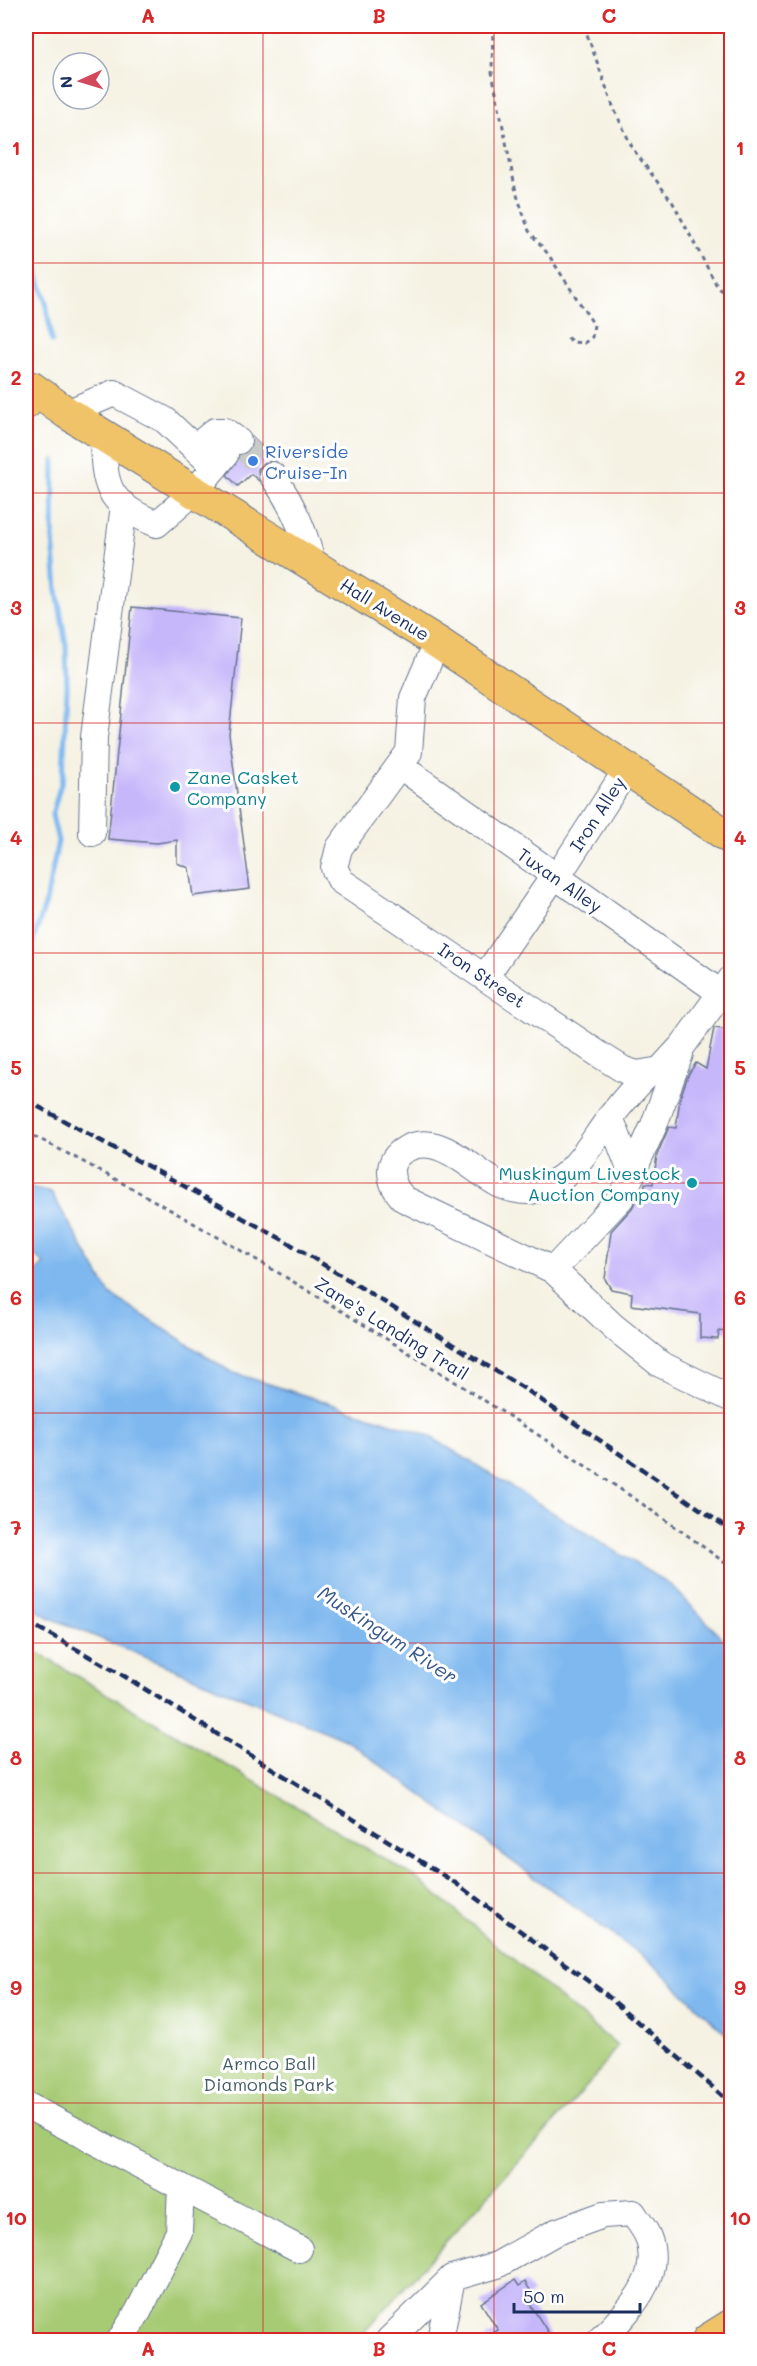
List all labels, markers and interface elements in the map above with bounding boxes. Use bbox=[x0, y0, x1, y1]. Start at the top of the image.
text: A bbox=[141, 2, 155, 28]
text: B bbox=[372, 2, 386, 28]
text: C bbox=[602, 2, 617, 28]
north arrow bbox=[51, 51, 111, 111]
text: N bbox=[55, 75, 76, 89]
text: 1 bbox=[12, 134, 20, 160]
text: 1 bbox=[736, 134, 744, 160]
text: 2 bbox=[10, 364, 22, 390]
text: 2 bbox=[734, 364, 746, 390]
place label: Riverside Cruise-In bbox=[265, 439, 349, 484]
marker: Riverside Cruise-In bbox=[246, 454, 260, 468]
street label: Hall Avenue bbox=[336, 572, 434, 646]
text: 3 bbox=[10, 594, 22, 620]
text: 3 bbox=[734, 594, 746, 620]
place label: Zane Casket Company bbox=[187, 765, 299, 810]
street label: Iron Alley bbox=[564, 772, 630, 856]
marker: Zane Casket Company bbox=[168, 780, 182, 794]
text: 4 bbox=[10, 824, 23, 850]
text: 4 bbox=[734, 824, 747, 850]
street label: Tuxan Alley bbox=[513, 842, 607, 918]
street label: Iron Street bbox=[434, 937, 530, 1013]
text: 5 bbox=[10, 1054, 22, 1080]
text: 5 bbox=[734, 1054, 746, 1080]
place label: Muskingum Livestock Auction Company bbox=[499, 1161, 680, 1206]
marker: Muskingum Livestock Auction Company bbox=[685, 1176, 699, 1190]
street label: Zane's Landing Trail bbox=[311, 1271, 473, 1385]
text: 6 bbox=[10, 1284, 22, 1310]
text: 6 bbox=[734, 1284, 746, 1310]
text: 7 bbox=[10, 1514, 22, 1540]
text: 7 bbox=[734, 1514, 746, 1540]
water label: Muskingum River bbox=[313, 1579, 463, 1689]
text: 8 bbox=[10, 1744, 22, 1770]
text: 8 bbox=[734, 1744, 746, 1770]
text: 9 bbox=[10, 1974, 22, 2000]
text: 9 bbox=[734, 1974, 746, 2000]
park label: Armco Ball Diamonds Park bbox=[204, 2051, 334, 2096]
text: 10 bbox=[5, 2204, 27, 2230]
text: 10 bbox=[729, 2204, 751, 2230]
scale bar bbox=[514, 2276, 640, 2314]
text: 50 m bbox=[523, 2284, 565, 2308]
text: A bbox=[141, 2335, 155, 2361]
text: B bbox=[372, 2335, 386, 2361]
text: C bbox=[602, 2335, 617, 2361]

